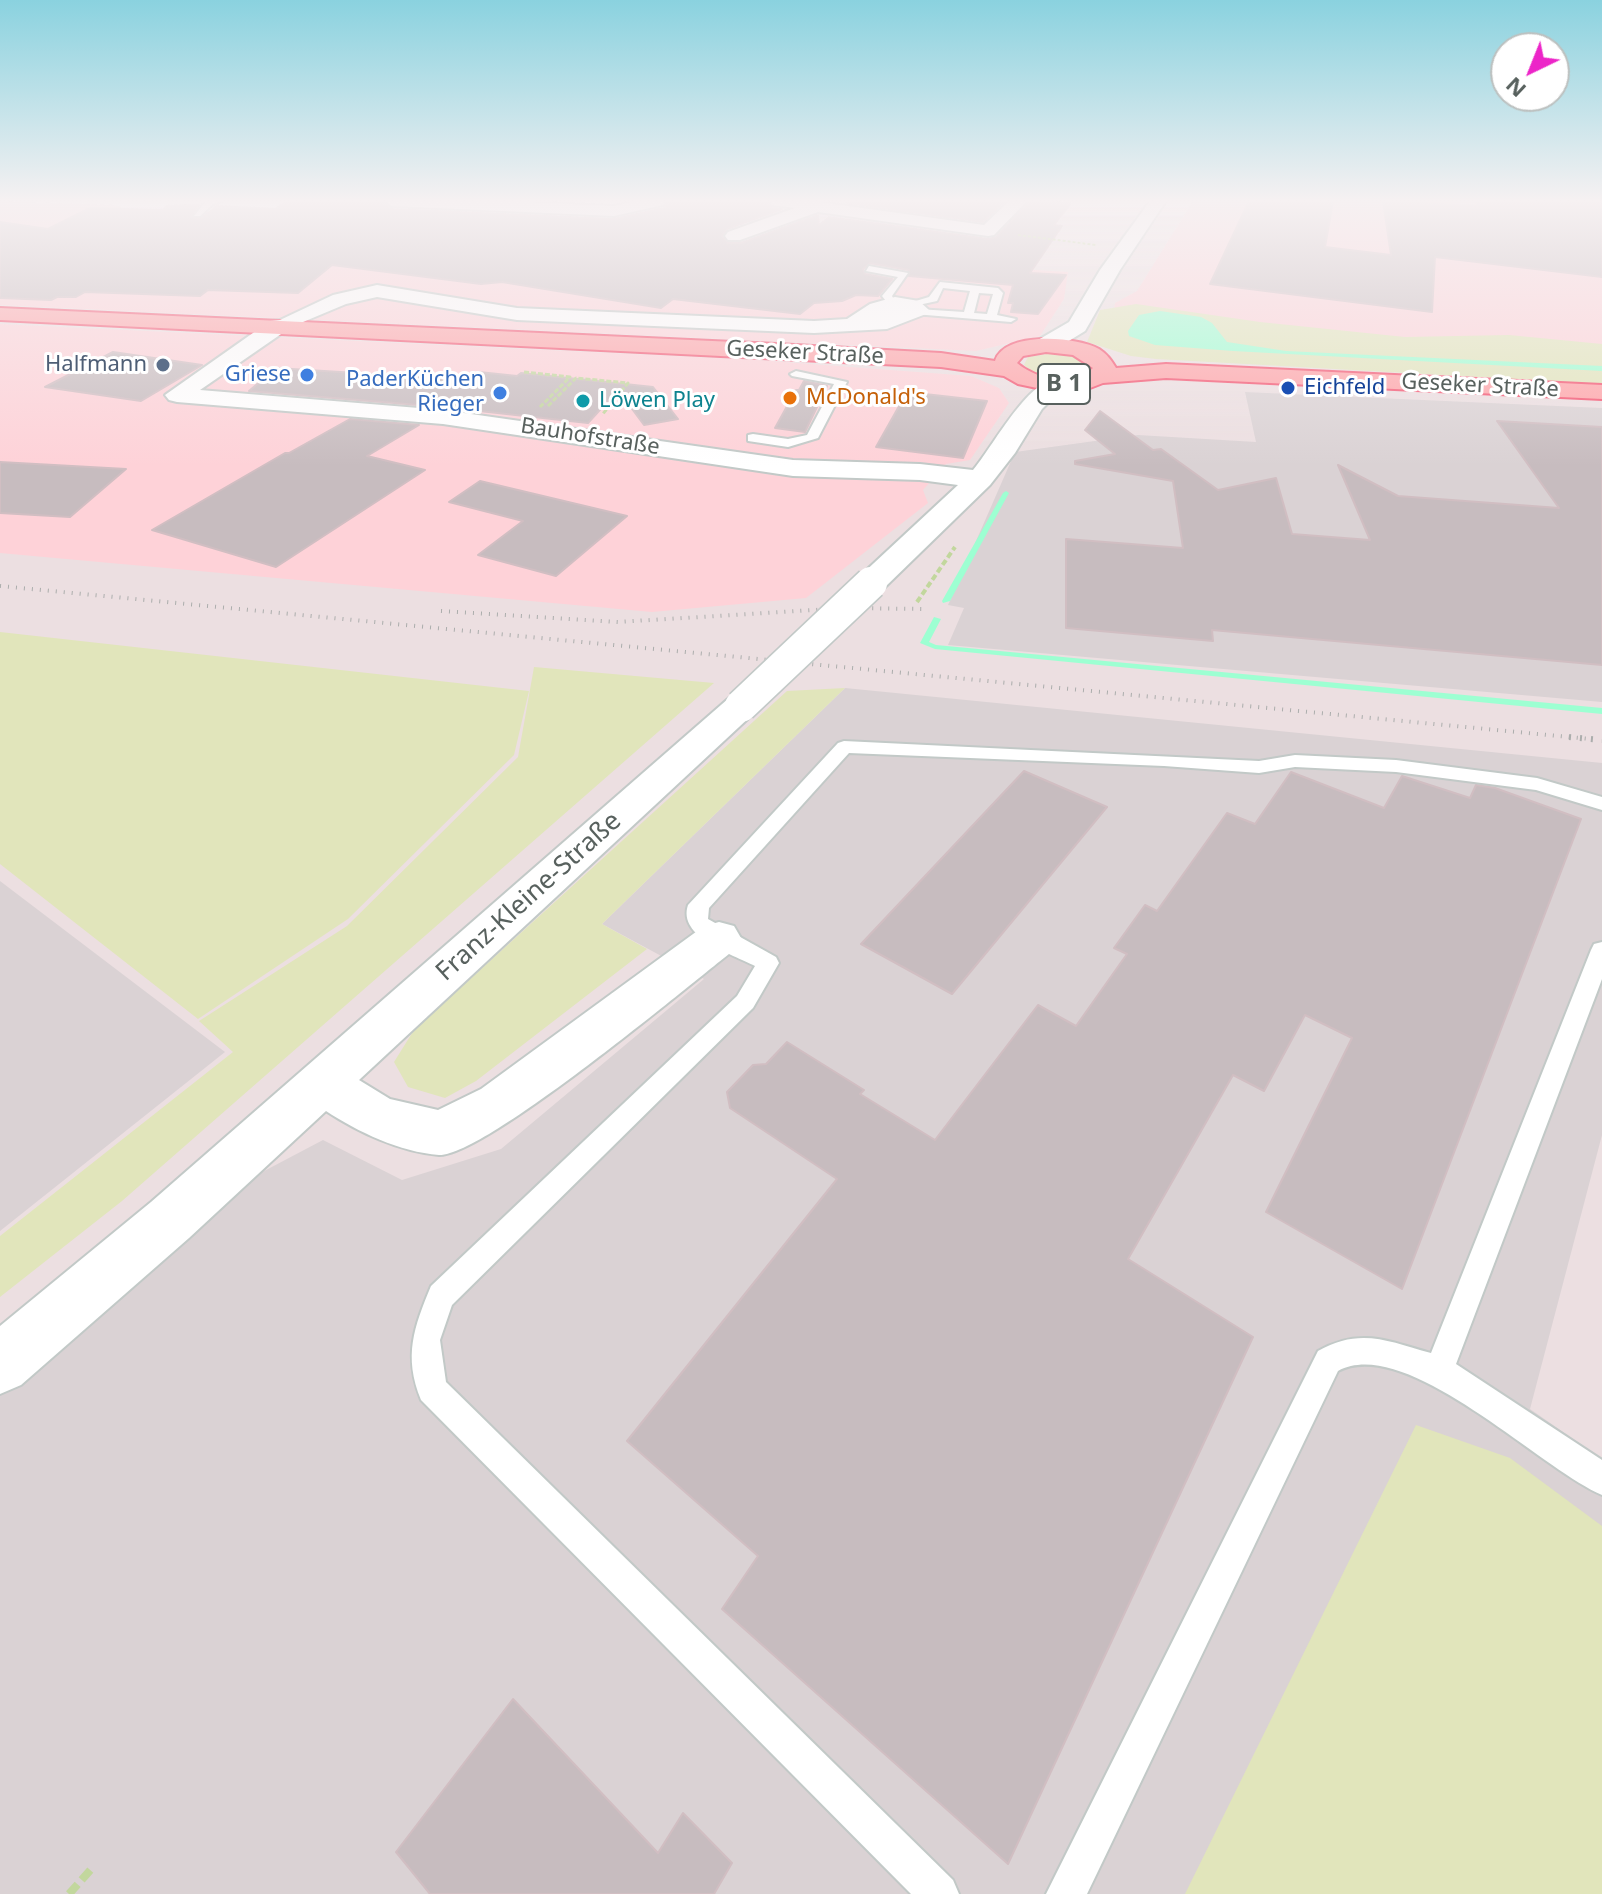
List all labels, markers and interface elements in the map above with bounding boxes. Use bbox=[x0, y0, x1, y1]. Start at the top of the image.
north arrow bbox=[1490, 32, 1570, 112]
text: N bbox=[1498, 71, 1532, 105]
street label: Geseker Straße bbox=[726, 336, 884, 370]
place label: Halfmann bbox=[45, 352, 147, 378]
marker: Halfmann bbox=[154, 356, 172, 374]
place label: Griese bbox=[225, 362, 291, 388]
road number: B 1 bbox=[1038, 364, 1090, 404]
marker: Griese bbox=[298, 366, 316, 384]
place label: PaderKüchen Rieger bbox=[346, 367, 484, 418]
street label: Geseker Straße bbox=[1401, 369, 1559, 403]
place label: Eichfeld bbox=[1304, 375, 1385, 401]
marker: Eichfeld bbox=[1279, 379, 1297, 397]
marker: PaderKüchen Rieger bbox=[491, 384, 509, 402]
place label: McDonald's bbox=[806, 385, 926, 411]
place label: Löwen Play bbox=[599, 388, 715, 414]
marker: McDonald's bbox=[781, 389, 799, 407]
marker: Löwen Play bbox=[574, 392, 592, 410]
street label: Bauhofstraße bbox=[519, 413, 661, 461]
street label: Franz-Kleine-Straße bbox=[430, 806, 628, 988]

